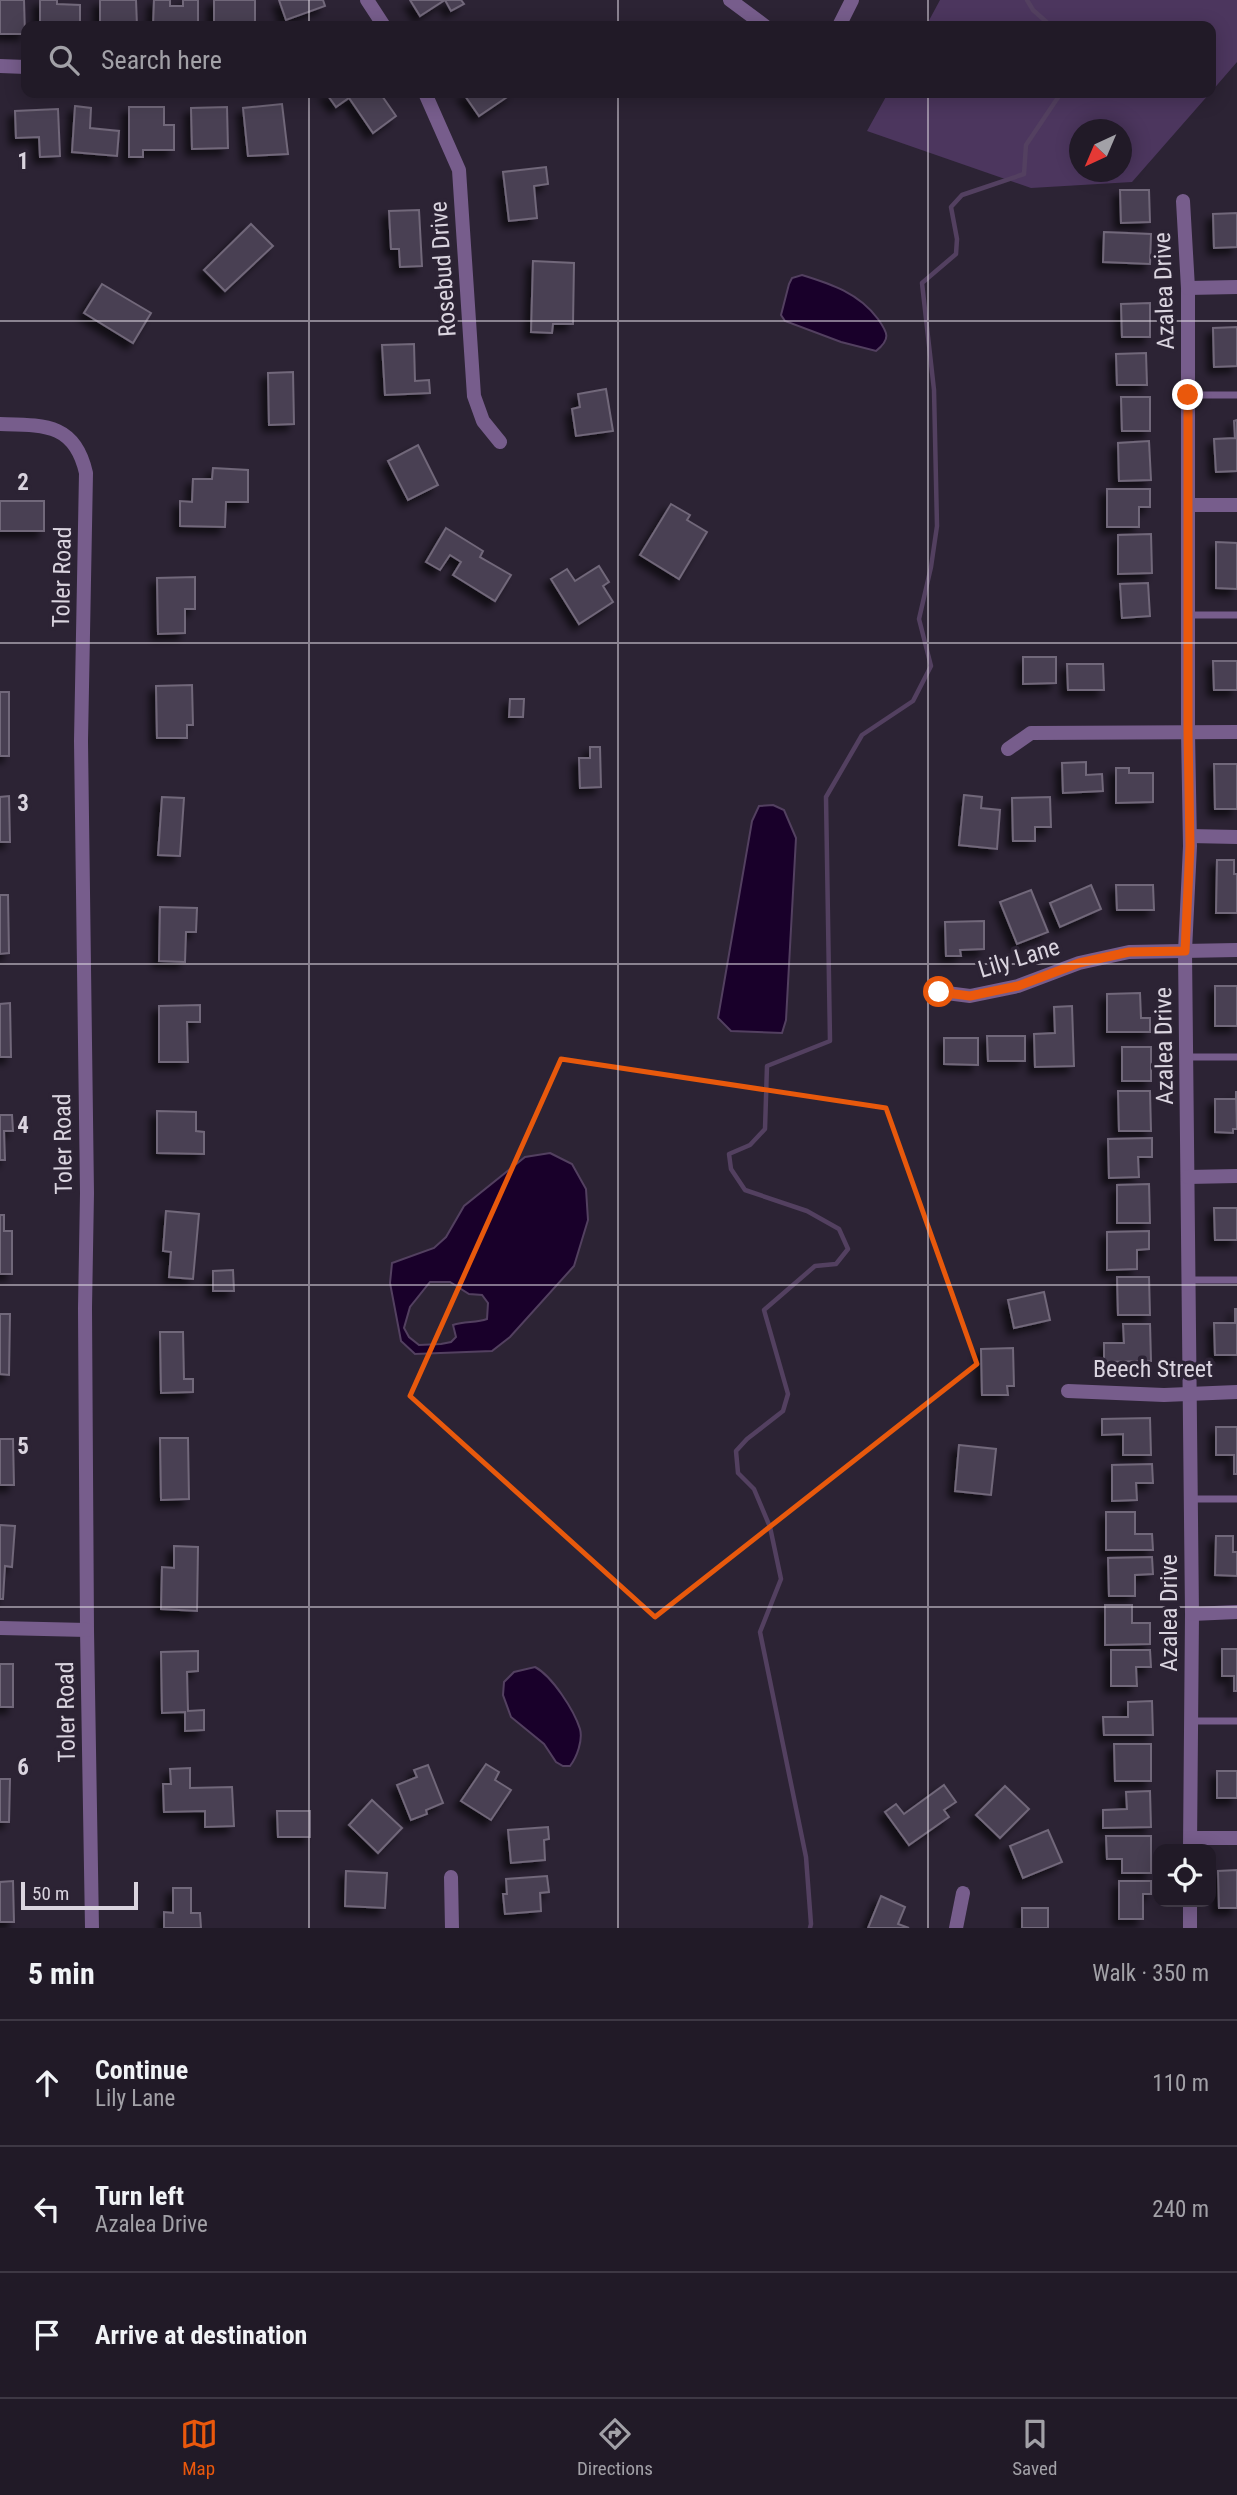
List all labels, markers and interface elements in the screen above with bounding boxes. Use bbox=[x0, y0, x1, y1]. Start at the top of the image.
search box bbox=[21, 21, 1216, 98]
icon: search bbox=[45, 41, 83, 79]
text: Search here bbox=[101, 45, 222, 75]
north arrow bbox=[1069, 119, 1132, 182]
text: 1 bbox=[17, 148, 29, 175]
street label: Rosebud Drive bbox=[424, 200, 462, 338]
street label: Azalea Drive bbox=[1148, 232, 1180, 350]
route end bbox=[1172, 379, 1203, 410]
text: 2 bbox=[17, 469, 29, 496]
street label: Toler Road bbox=[47, 526, 77, 628]
text: 3 bbox=[17, 790, 29, 817]
street label: Lily Lane bbox=[975, 932, 1063, 984]
route start bbox=[923, 976, 954, 1007]
street label: Azalea Drive bbox=[1149, 987, 1179, 1105]
street label: Toler Road bbox=[48, 1093, 78, 1195]
text: 4 bbox=[17, 1112, 29, 1139]
street label: Beech Street bbox=[1093, 1355, 1213, 1383]
text: 5 bbox=[17, 1433, 29, 1460]
street label: Azalea Drive bbox=[1155, 1554, 1183, 1672]
street label: Toler Road bbox=[51, 1661, 81, 1763]
text: 6 bbox=[17, 1754, 29, 1781]
map controls bbox=[1153, 1844, 1216, 1907]
button: locate bbox=[1153, 1844, 1216, 1907]
scale bar bbox=[21, 1879, 138, 1911]
text: 50 m bbox=[32, 1882, 69, 1905]
text: 5 min bbox=[28, 1956, 95, 1991]
text: Walk · 350 m bbox=[1092, 1960, 1209, 1987]
text: Continue bbox=[95, 2055, 188, 2085]
icon: ahead bbox=[28, 2064, 66, 2102]
text: 110 m bbox=[1152, 2070, 1209, 2097]
text: Lily Lane bbox=[95, 2085, 175, 2112]
text: Turn left bbox=[95, 2181, 184, 2211]
icon: left bbox=[28, 2190, 66, 2228]
text: 240 m bbox=[1152, 2196, 1209, 2223]
text: Azalea Drive bbox=[95, 2211, 208, 2238]
icon: arrive bbox=[28, 2316, 66, 2354]
text: Arrive at destination bbox=[95, 2320, 307, 2350]
tab: Map bbox=[180, 2415, 218, 2480]
tab: Directions bbox=[577, 2415, 653, 2480]
tab: Saved bbox=[1012, 2415, 1057, 2480]

